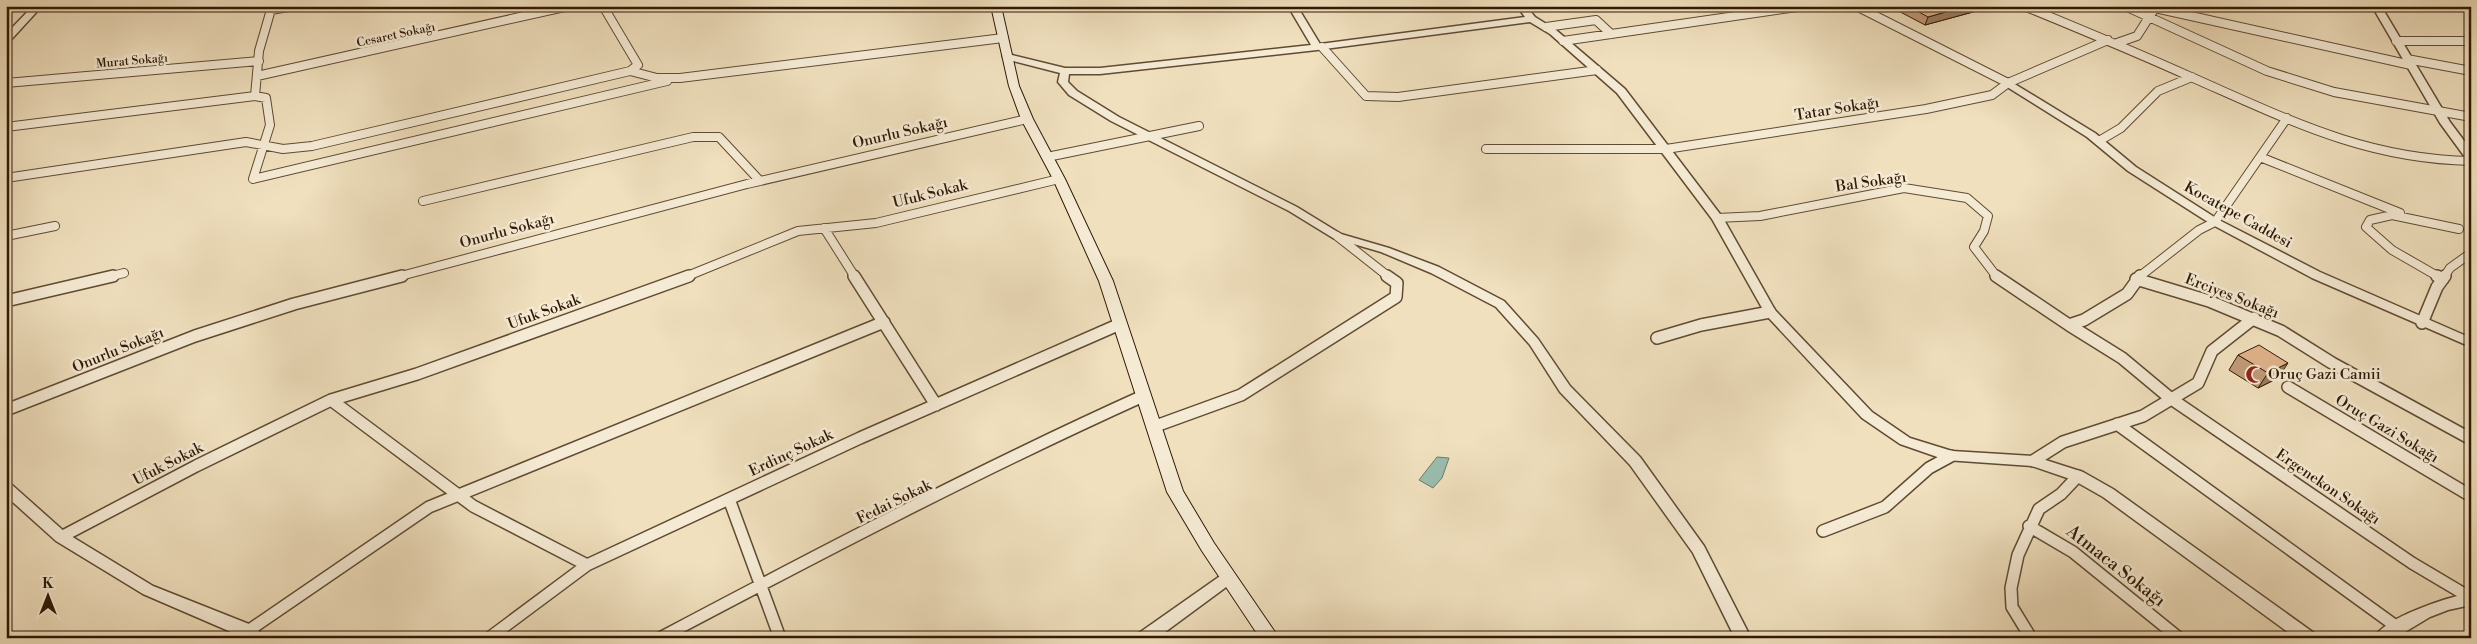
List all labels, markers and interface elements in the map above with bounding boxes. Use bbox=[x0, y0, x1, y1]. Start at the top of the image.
street label: Cesaret Sokağı bbox=[355, 19, 437, 51]
street label: Murat Sokağı bbox=[96, 50, 169, 72]
street label: Tatar Sokağı bbox=[1793, 93, 1881, 125]
street label: Onurlu Sokağı bbox=[851, 113, 950, 153]
street label: Bal Sokağı bbox=[1833, 168, 1908, 197]
street label: Ufuk Sokak bbox=[891, 175, 971, 212]
street label: Kocatepe Caddesi bbox=[2181, 177, 2295, 253]
street label: Onurlu Sokağı bbox=[458, 209, 556, 253]
street label: Erciyes Sokağı bbox=[2182, 269, 2282, 323]
street label: Ufuk Sokak bbox=[505, 290, 584, 334]
street label: Onurlu Sokağı bbox=[69, 323, 167, 377]
mosque icon: Oruç Gazi Camii bbox=[2244, 364, 2264, 384]
place label: Oruç Gazi Camii bbox=[2268, 365, 2381, 384]
street label: Oruç Gazi Sokağı bbox=[2332, 391, 2442, 467]
street label: Erdinç Sokak bbox=[746, 425, 837, 481]
street label: Ufuk Sokak bbox=[130, 438, 207, 490]
street label: Ergenekon Sokağı bbox=[2272, 445, 2384, 529]
street label: Fedai Sokak bbox=[853, 475, 936, 528]
street label: Atmaca Sokağı bbox=[2061, 519, 2171, 612]
north arrow bbox=[22, 572, 72, 622]
text: K bbox=[42, 575, 54, 593]

